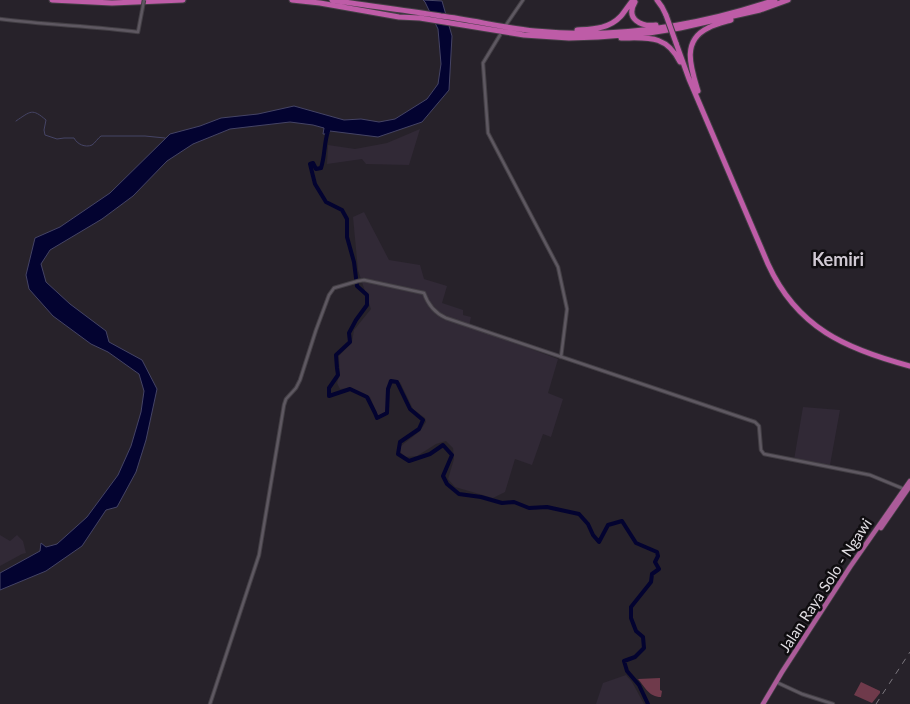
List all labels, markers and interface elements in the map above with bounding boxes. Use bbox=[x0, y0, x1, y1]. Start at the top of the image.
district label: Kemiri bbox=[812, 248, 864, 270]
street label: Jalan Raya Solo - Ngawi bbox=[775, 515, 875, 655]

